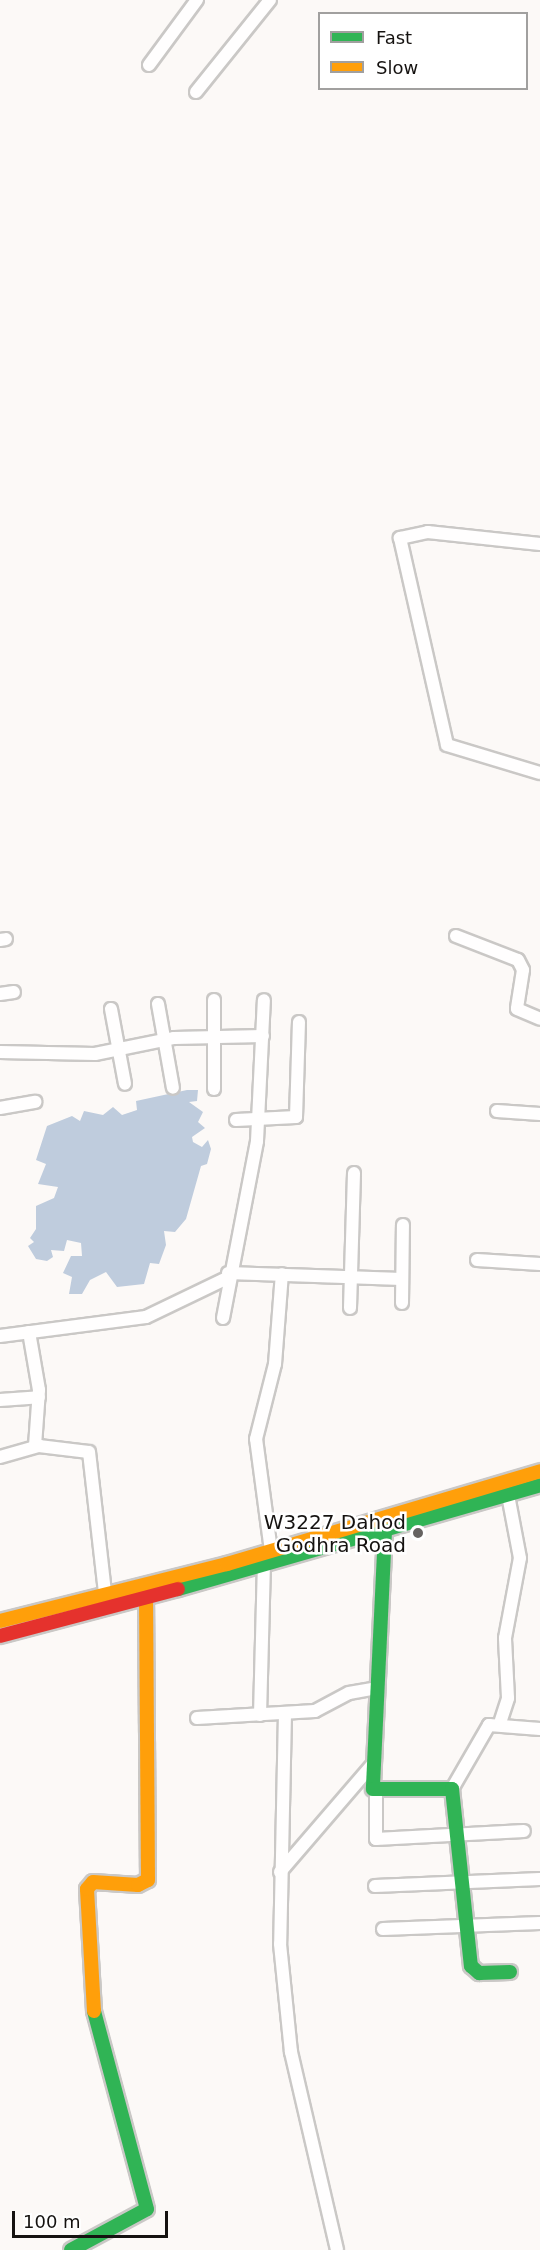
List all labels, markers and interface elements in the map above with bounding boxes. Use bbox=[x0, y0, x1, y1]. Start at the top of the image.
legend bbox=[318, 12, 528, 90]
text: Fast bbox=[376, 27, 412, 48]
text: Slow bbox=[376, 57, 418, 78]
place label: W3227 Dahod Godhra Road bbox=[264, 1510, 406, 1557]
marker: W3227 Dahod Godhra Road bbox=[411, 1526, 425, 1540]
scale bar bbox=[15, 2199, 171, 2237]
text: 100 m bbox=[23, 2211, 81, 2232]

